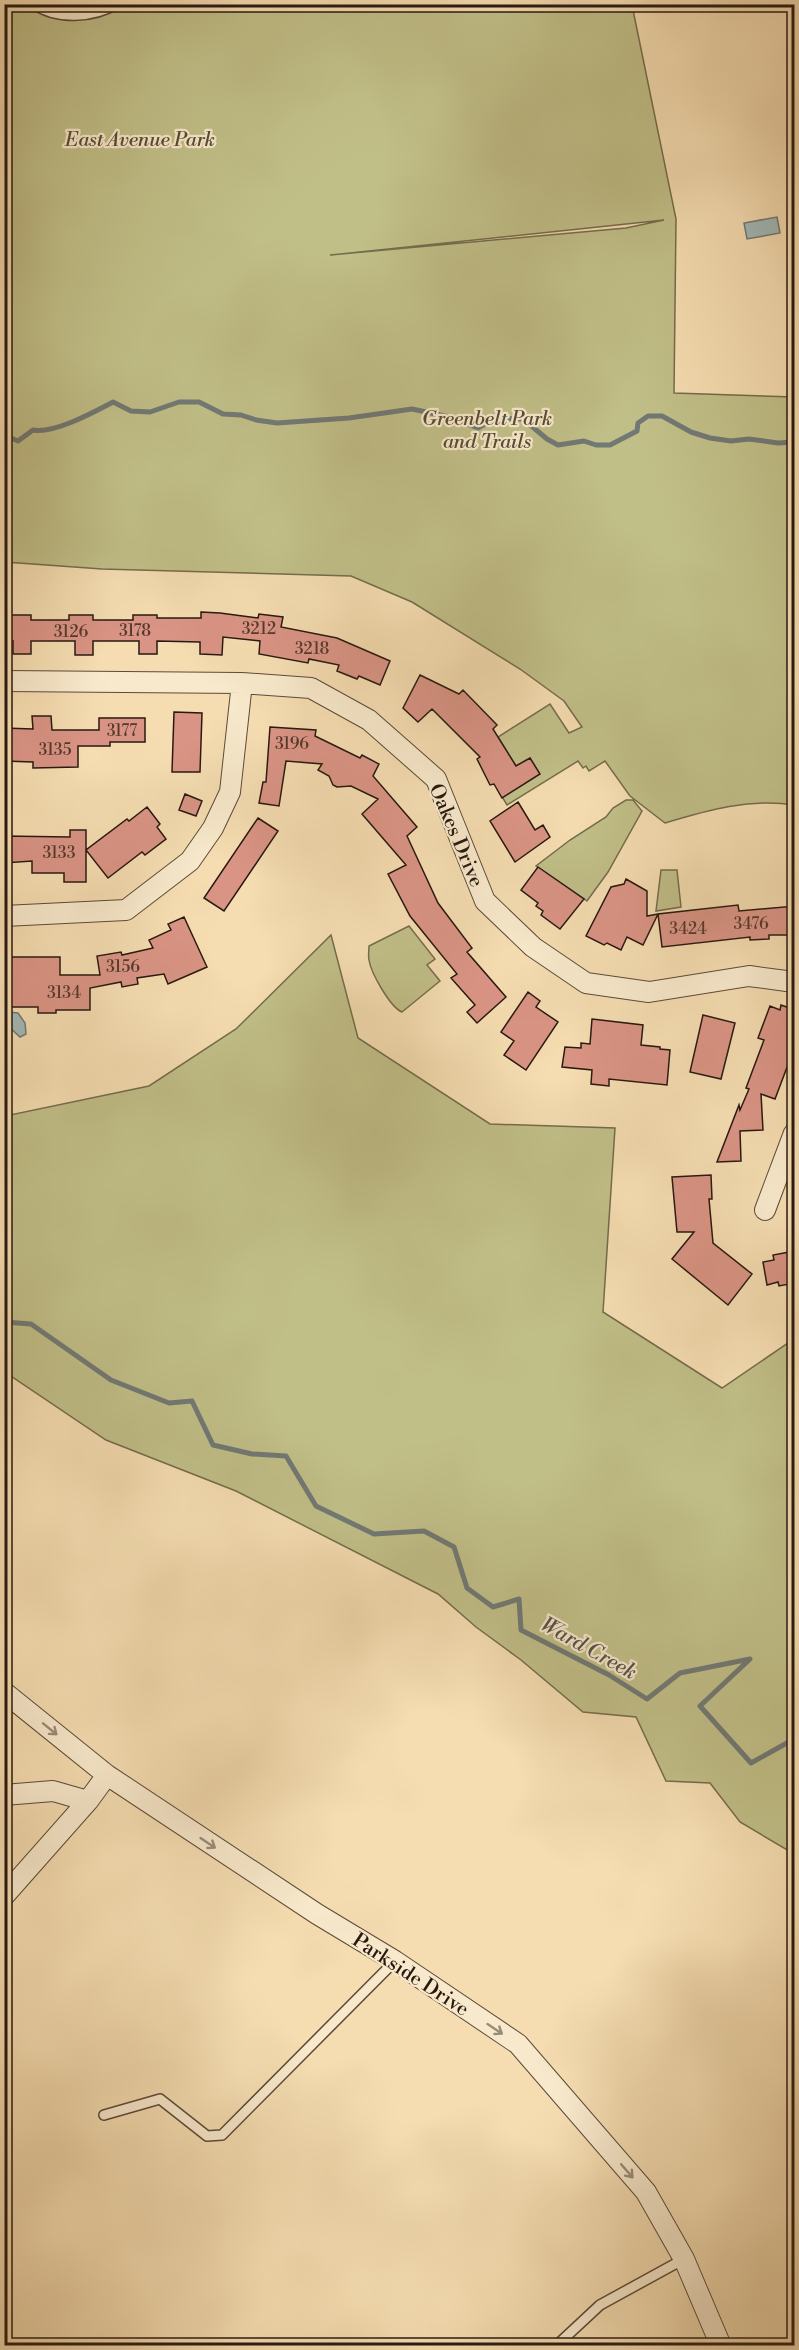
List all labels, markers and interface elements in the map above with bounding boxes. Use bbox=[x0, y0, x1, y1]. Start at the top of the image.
park label: East Avenue Park bbox=[64, 128, 215, 153]
park label: Greenbelt Park and Trails bbox=[422, 407, 552, 455]
house number: 3212 bbox=[242, 619, 276, 639]
house number: 3178 bbox=[119, 621, 151, 641]
house number: 3126 bbox=[54, 622, 89, 642]
house number: 3218 bbox=[295, 639, 329, 659]
house number: 3177 bbox=[107, 721, 137, 741]
house number: 3196 bbox=[275, 734, 309, 754]
house number: 3135 bbox=[39, 740, 72, 760]
street label: Oakes Drive bbox=[423, 780, 489, 891]
house number: 3133 bbox=[42, 843, 76, 863]
house number: 3476 bbox=[733, 914, 769, 934]
house number: 3424 bbox=[669, 919, 707, 939]
house number: 3156 bbox=[106, 957, 140, 977]
house number: 3134 bbox=[47, 983, 81, 1003]
water label: Ward Creek bbox=[536, 1612, 641, 1686]
one-way arrow bbox=[42, 1722, 58, 1735]
one-way arrow bbox=[199, 1837, 216, 1849]
street label: Parkside Drive bbox=[347, 1928, 473, 2022]
one-way arrow bbox=[486, 2023, 503, 2035]
one-way arrow bbox=[621, 2163, 634, 2179]

